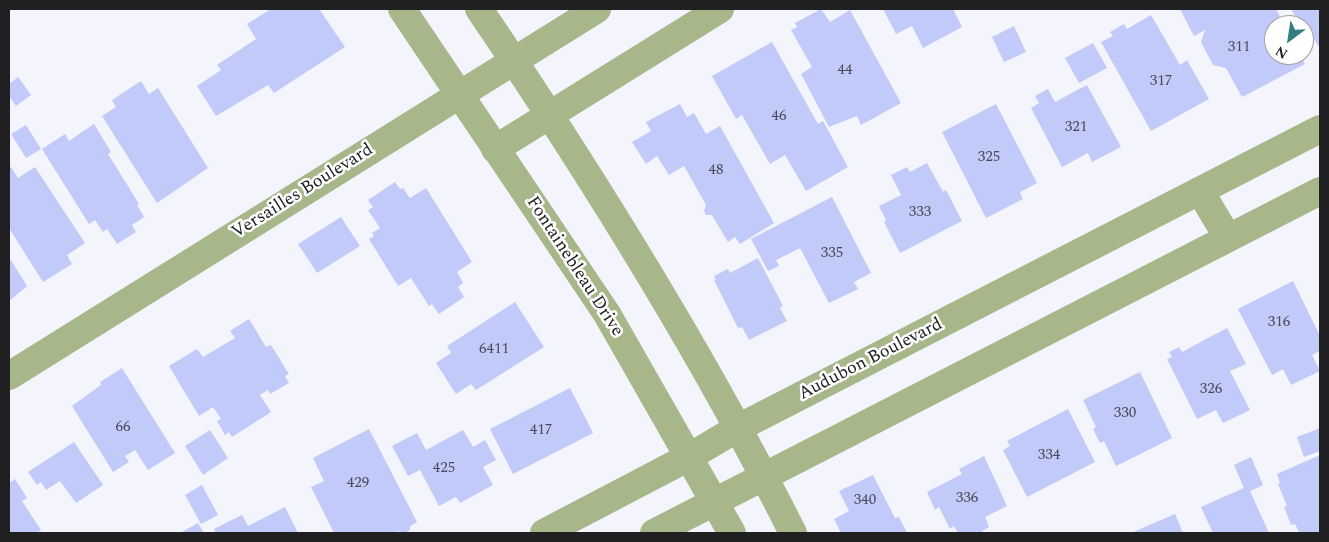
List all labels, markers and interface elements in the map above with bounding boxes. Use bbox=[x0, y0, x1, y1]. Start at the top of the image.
north arrow bbox=[1264, 15, 1314, 65]
house number: 311 bbox=[1228, 39, 1250, 57]
text: N bbox=[1271, 40, 1292, 64]
house number: 44 bbox=[838, 62, 852, 80]
house number: 317 bbox=[1150, 73, 1172, 91]
house number: 46 bbox=[772, 108, 786, 126]
house number: 321 bbox=[1065, 119, 1087, 137]
street label: Versailles Boulevard bbox=[228, 140, 378, 244]
house number: 325 bbox=[978, 149, 1000, 167]
house number: 48 bbox=[709, 162, 723, 180]
street label: Fontainebleau Drive bbox=[521, 193, 627, 341]
house number: 333 bbox=[909, 204, 931, 222]
house number: 335 bbox=[821, 245, 843, 263]
street label: Audubon Boulevard bbox=[795, 314, 947, 406]
house number: 316 bbox=[1268, 314, 1290, 332]
house number: 6411 bbox=[479, 341, 509, 359]
house number: 326 bbox=[1200, 381, 1222, 399]
house number: 330 bbox=[1114, 405, 1136, 423]
house number: 66 bbox=[116, 419, 130, 437]
house number: 417 bbox=[530, 422, 552, 440]
house number: 334 bbox=[1038, 447, 1060, 465]
house number: 425 bbox=[433, 460, 455, 478]
house number: 429 bbox=[347, 475, 369, 493]
house number: 336 bbox=[956, 490, 978, 508]
house number: 340 bbox=[854, 492, 876, 510]

